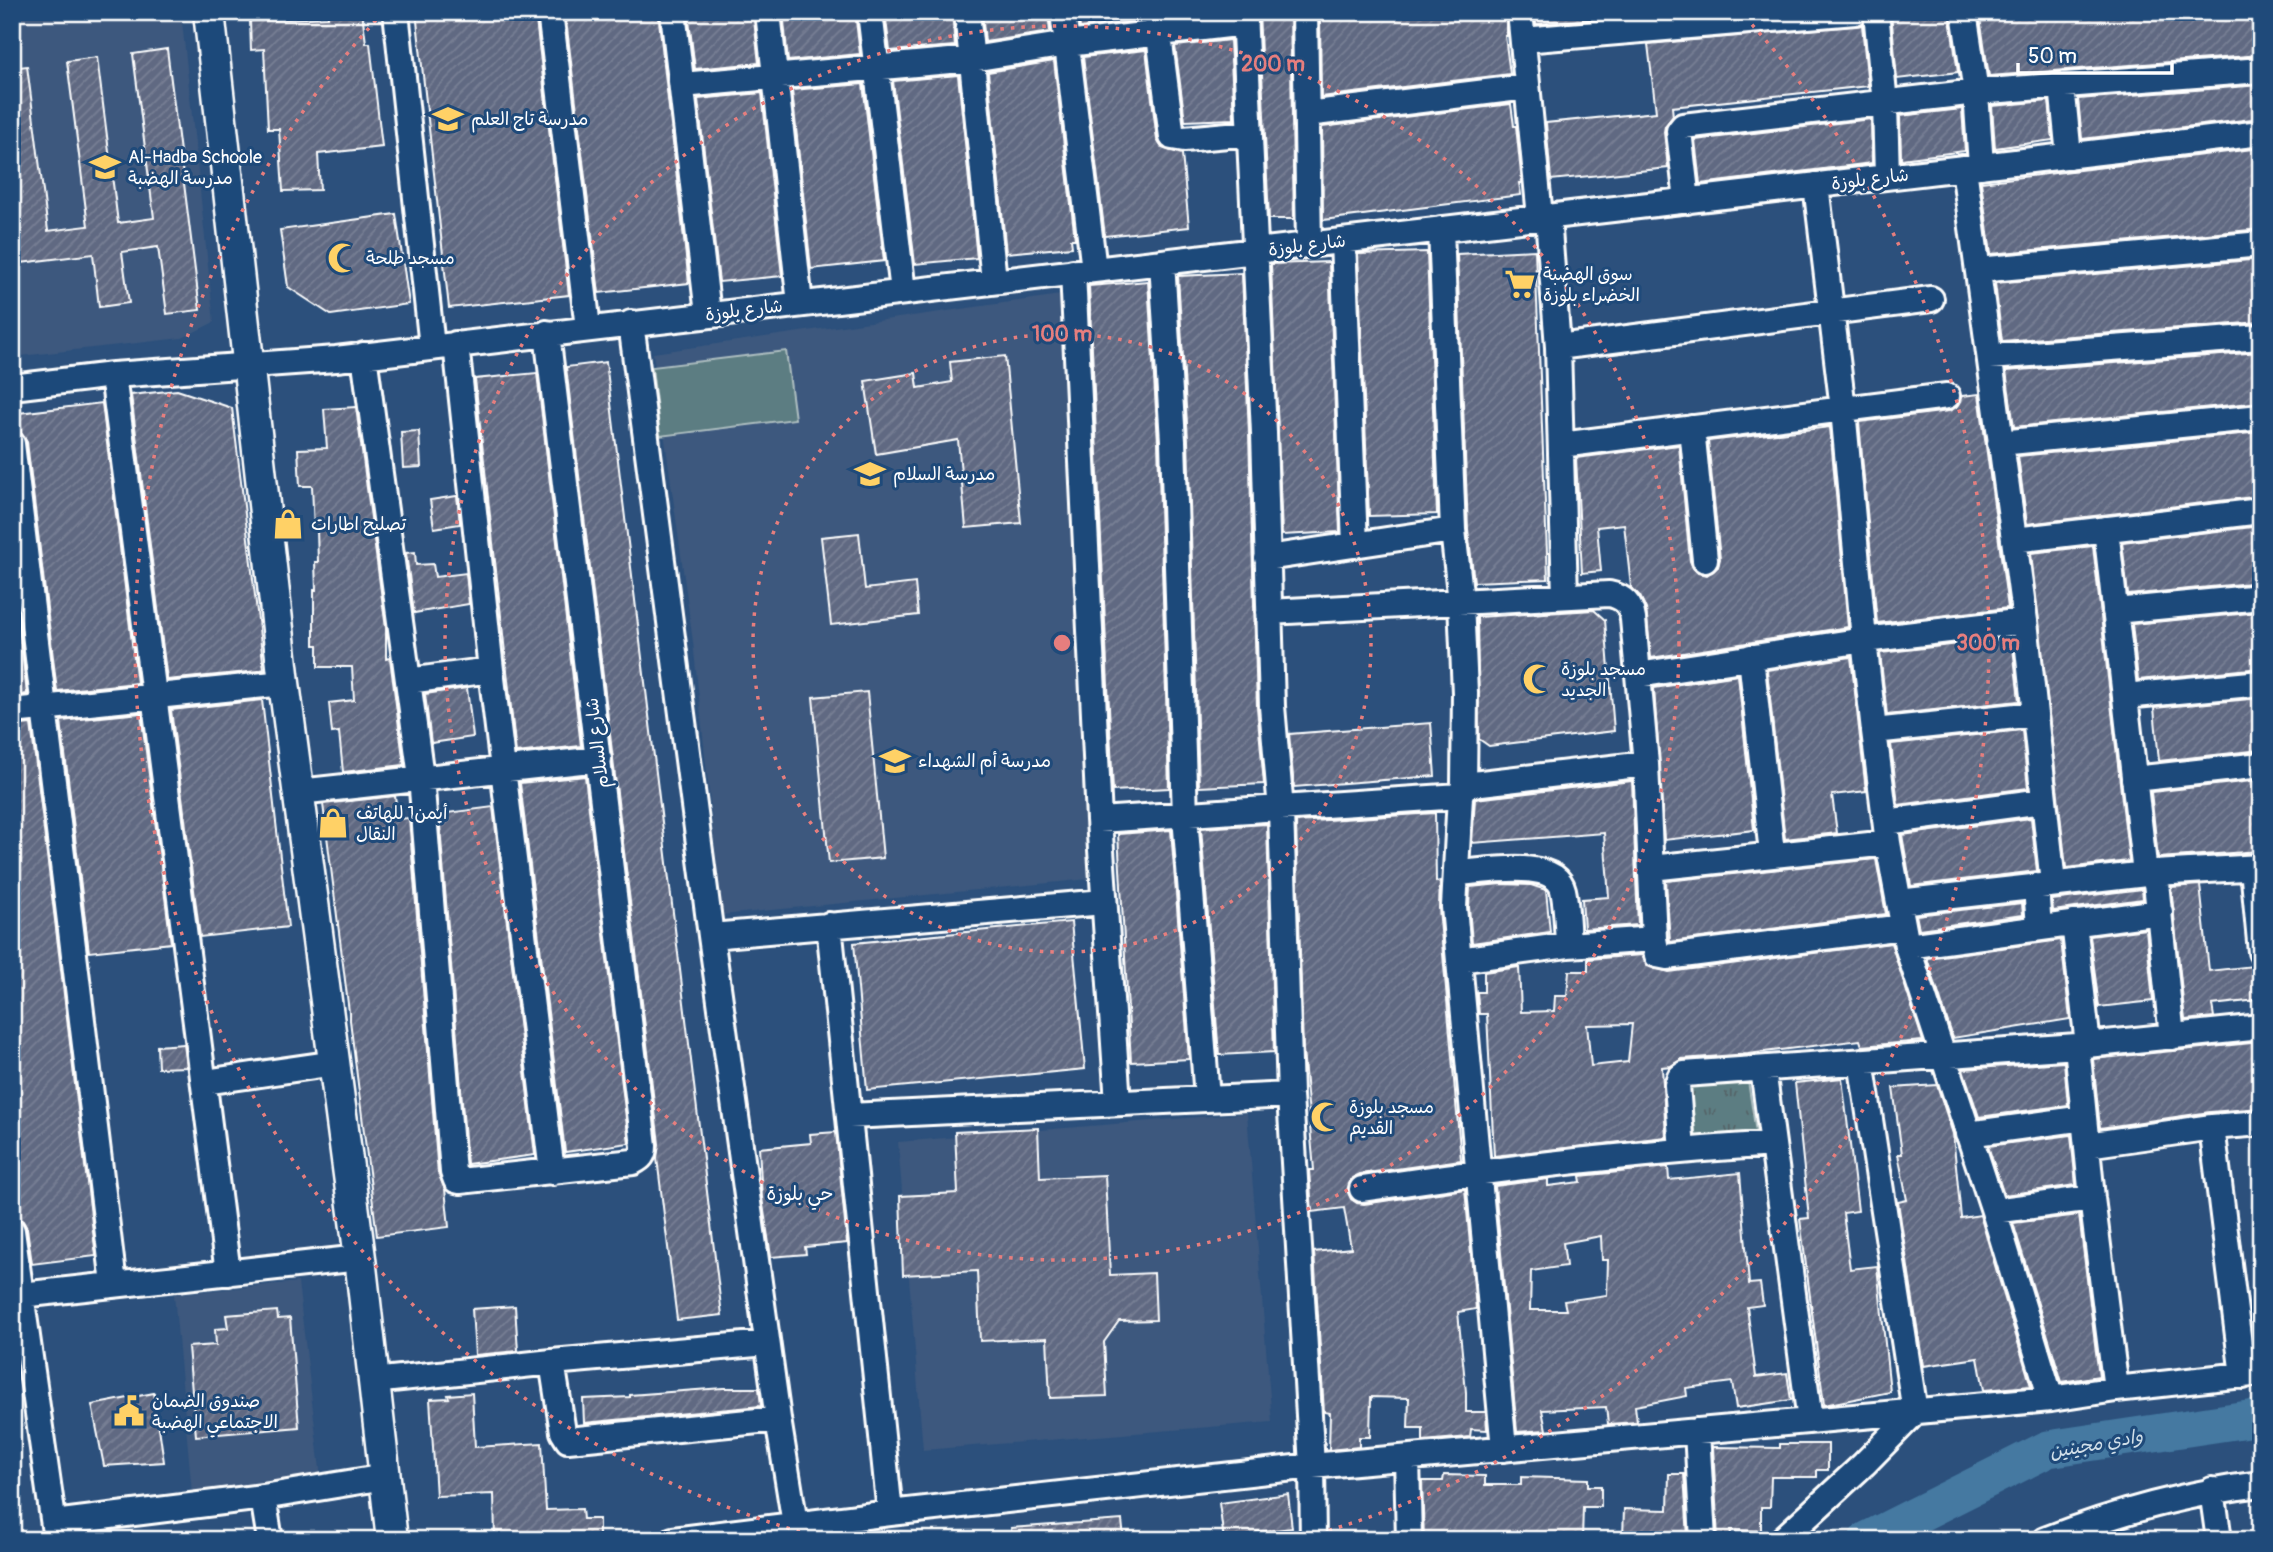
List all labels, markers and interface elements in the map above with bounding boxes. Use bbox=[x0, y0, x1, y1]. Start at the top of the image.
scale bar bbox=[2018, 32, 2172, 76]
text: 50 m bbox=[2028, 43, 2077, 70]
text: 200 m bbox=[1241, 51, 1305, 78]
school or university icon: مدرسة تاج العلم bbox=[431, 102, 465, 136]
place label: مدرسة تاج العلم bbox=[471, 108, 588, 133]
place label: Al-Hadba Schoole مدرسة الهضبة bbox=[128, 146, 262, 190]
school or university icon: Al-Hadba Schoole مدرسة الهضبة bbox=[88, 150, 122, 184]
street label: شارع بلوزة bbox=[1830, 163, 1910, 196]
street label: شارع بلوزة bbox=[1267, 229, 1347, 262]
mosque icon: مسجد طلحة bbox=[326, 241, 360, 275]
place label: مسجد طلحة bbox=[366, 247, 455, 270]
place label: سوق الهضبة الخضراء بلوزة bbox=[1543, 263, 1640, 307]
supermarket icon: سوق الهضبة الخضراء بلوزة bbox=[1503, 267, 1537, 301]
street label: شارع بلوزة bbox=[704, 294, 784, 327]
text: 100 m bbox=[1032, 321, 1092, 348]
school or university icon: مدرسة السلام bbox=[853, 457, 887, 491]
place label: مدرسة السلام bbox=[893, 463, 995, 488]
shop icon: تصليح اطارات bbox=[271, 507, 305, 541]
place label: تصليح اطارات bbox=[311, 513, 407, 536]
text: 300 m bbox=[1956, 630, 2020, 657]
centre of rings bbox=[1050, 631, 1074, 655]
place label: مسجد بلوزة الجديد bbox=[1561, 658, 1646, 702]
mosque icon: مسجد بلوزة الجديد bbox=[1521, 662, 1555, 696]
street label: شارع السلام bbox=[581, 696, 616, 790]
school or university icon: مدرسة أم الشهداء bbox=[878, 744, 912, 778]
place label: مدرسة أم الشهداء bbox=[918, 750, 1051, 775]
place label: أيمن1 للهاتف النقال bbox=[356, 802, 448, 846]
shop icon: أيمن1 للهاتف النقال bbox=[316, 806, 350, 840]
place label: مسجد بلوزة القديم bbox=[1349, 1096, 1434, 1142]
mosque icon: مسجد بلوزة القديم bbox=[1309, 1100, 1343, 1134]
district label: حي بلوزة bbox=[766, 1182, 834, 1210]
place label: صندوق الضمان الاجتماعي الهضبة bbox=[152, 1390, 278, 1438]
public building icon: صندوق الضمان الاجتماعي الهضبة bbox=[112, 1394, 146, 1428]
water label: وادي مجينين bbox=[2048, 1424, 2145, 1465]

